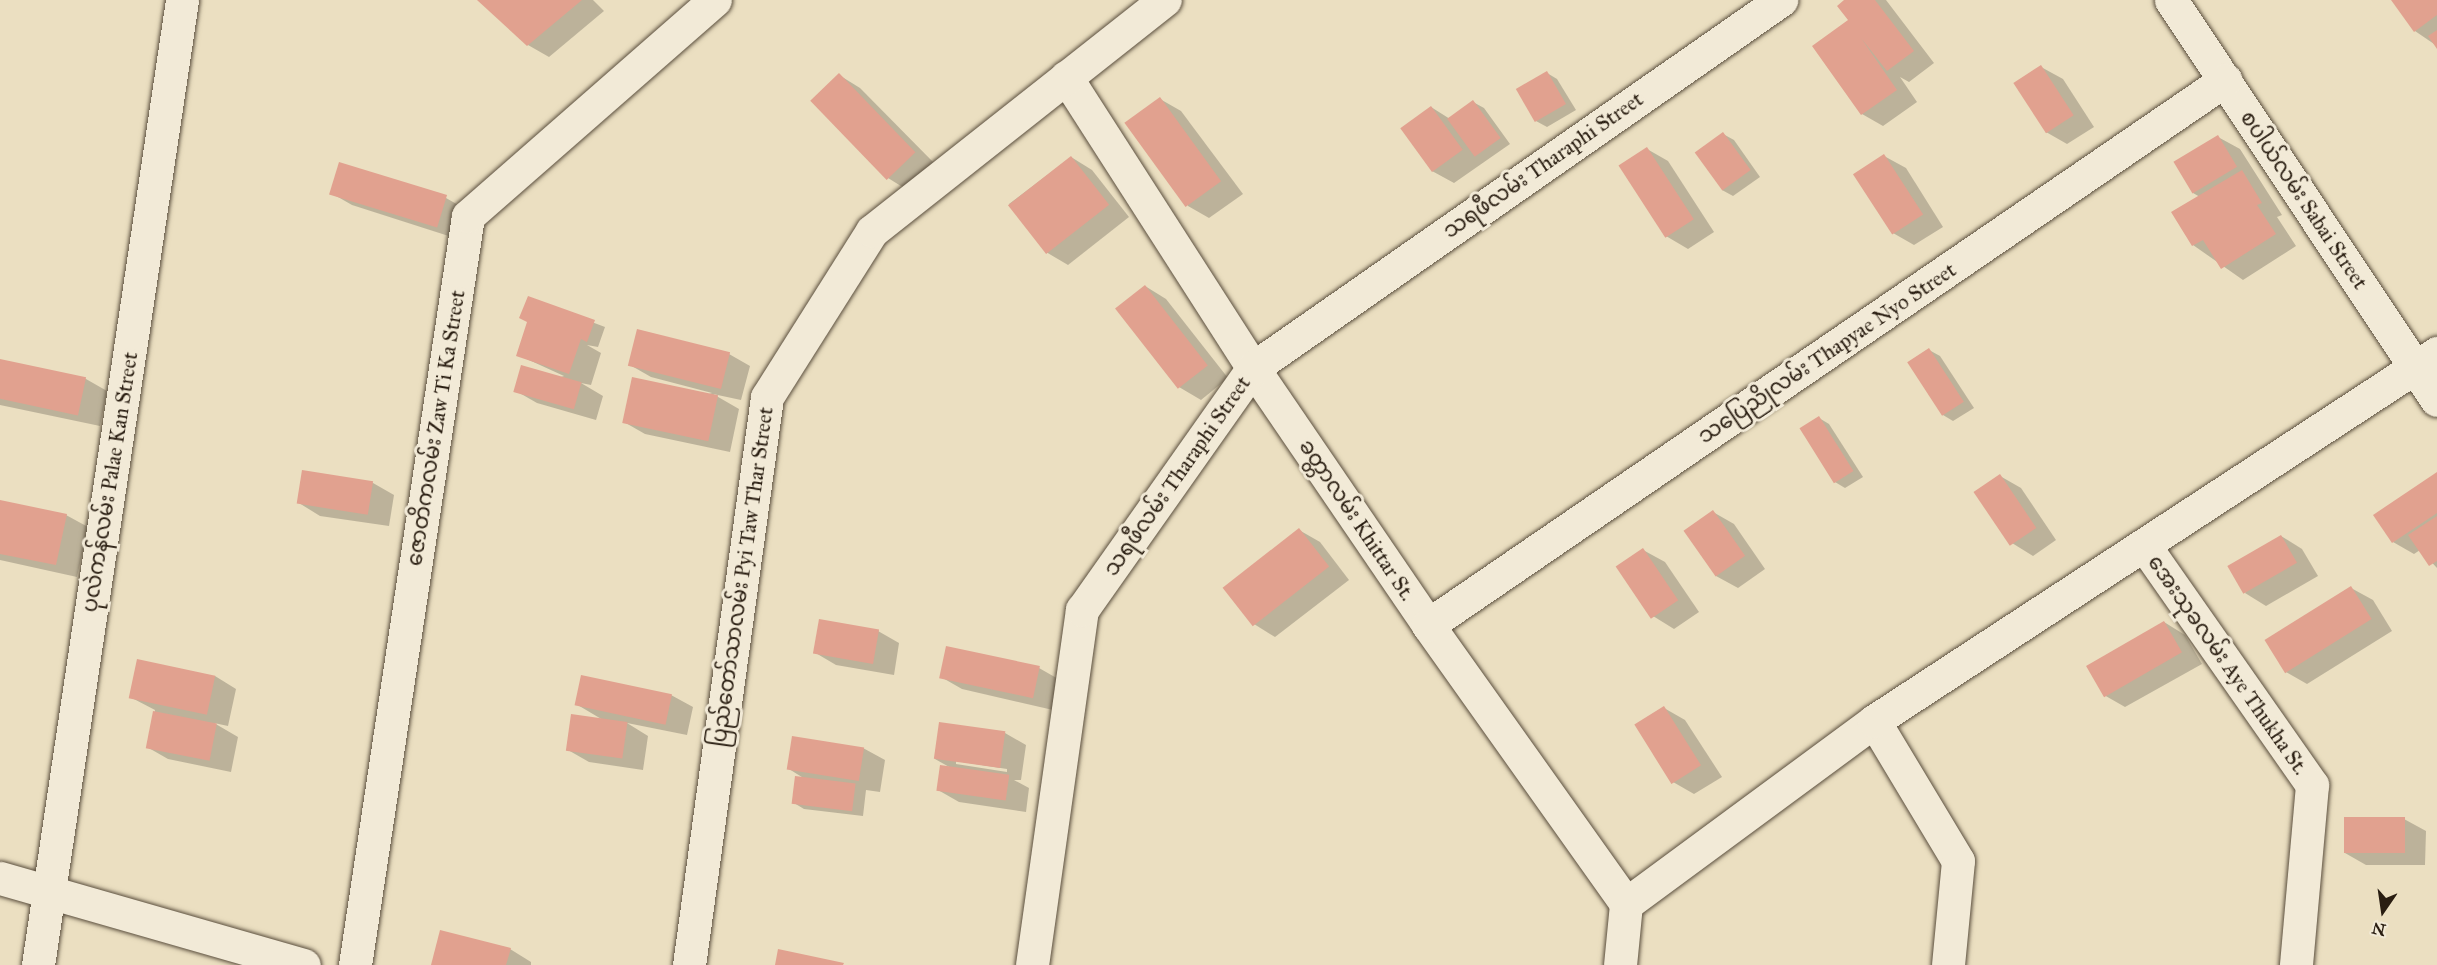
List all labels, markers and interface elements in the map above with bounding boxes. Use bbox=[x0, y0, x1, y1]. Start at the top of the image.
street label: သရဖီလမ်း Tharaphi Street bbox=[1438, 86, 1648, 244]
street label: စပါယ်လမ်း Sabai Street bbox=[2235, 106, 2373, 294]
street label: သပြေညိုလမ်း Thapyae Nyo Street bbox=[1693, 257, 1961, 449]
street label: ဇောတိကလမ်း Zaw Ti Ka Street bbox=[402, 288, 470, 568]
street label: ပုလဲကန်လမ်း Palae Kan Street bbox=[77, 350, 143, 614]
street label: သရဖီလမ်း Tharaphi Street bbox=[1098, 371, 1256, 581]
street label: ပြည်တော်သာလမ်း Pyi Taw Thar Street bbox=[706, 405, 778, 749]
street label: ခတ္တာလမ်း Khittar St. bbox=[1294, 435, 1420, 605]
street label: အေးသုခလမ်း Aye Thukha St. bbox=[2142, 550, 2314, 780]
north arrow bbox=[2353, 881, 2413, 941]
text: N bbox=[2370, 918, 2388, 940]

